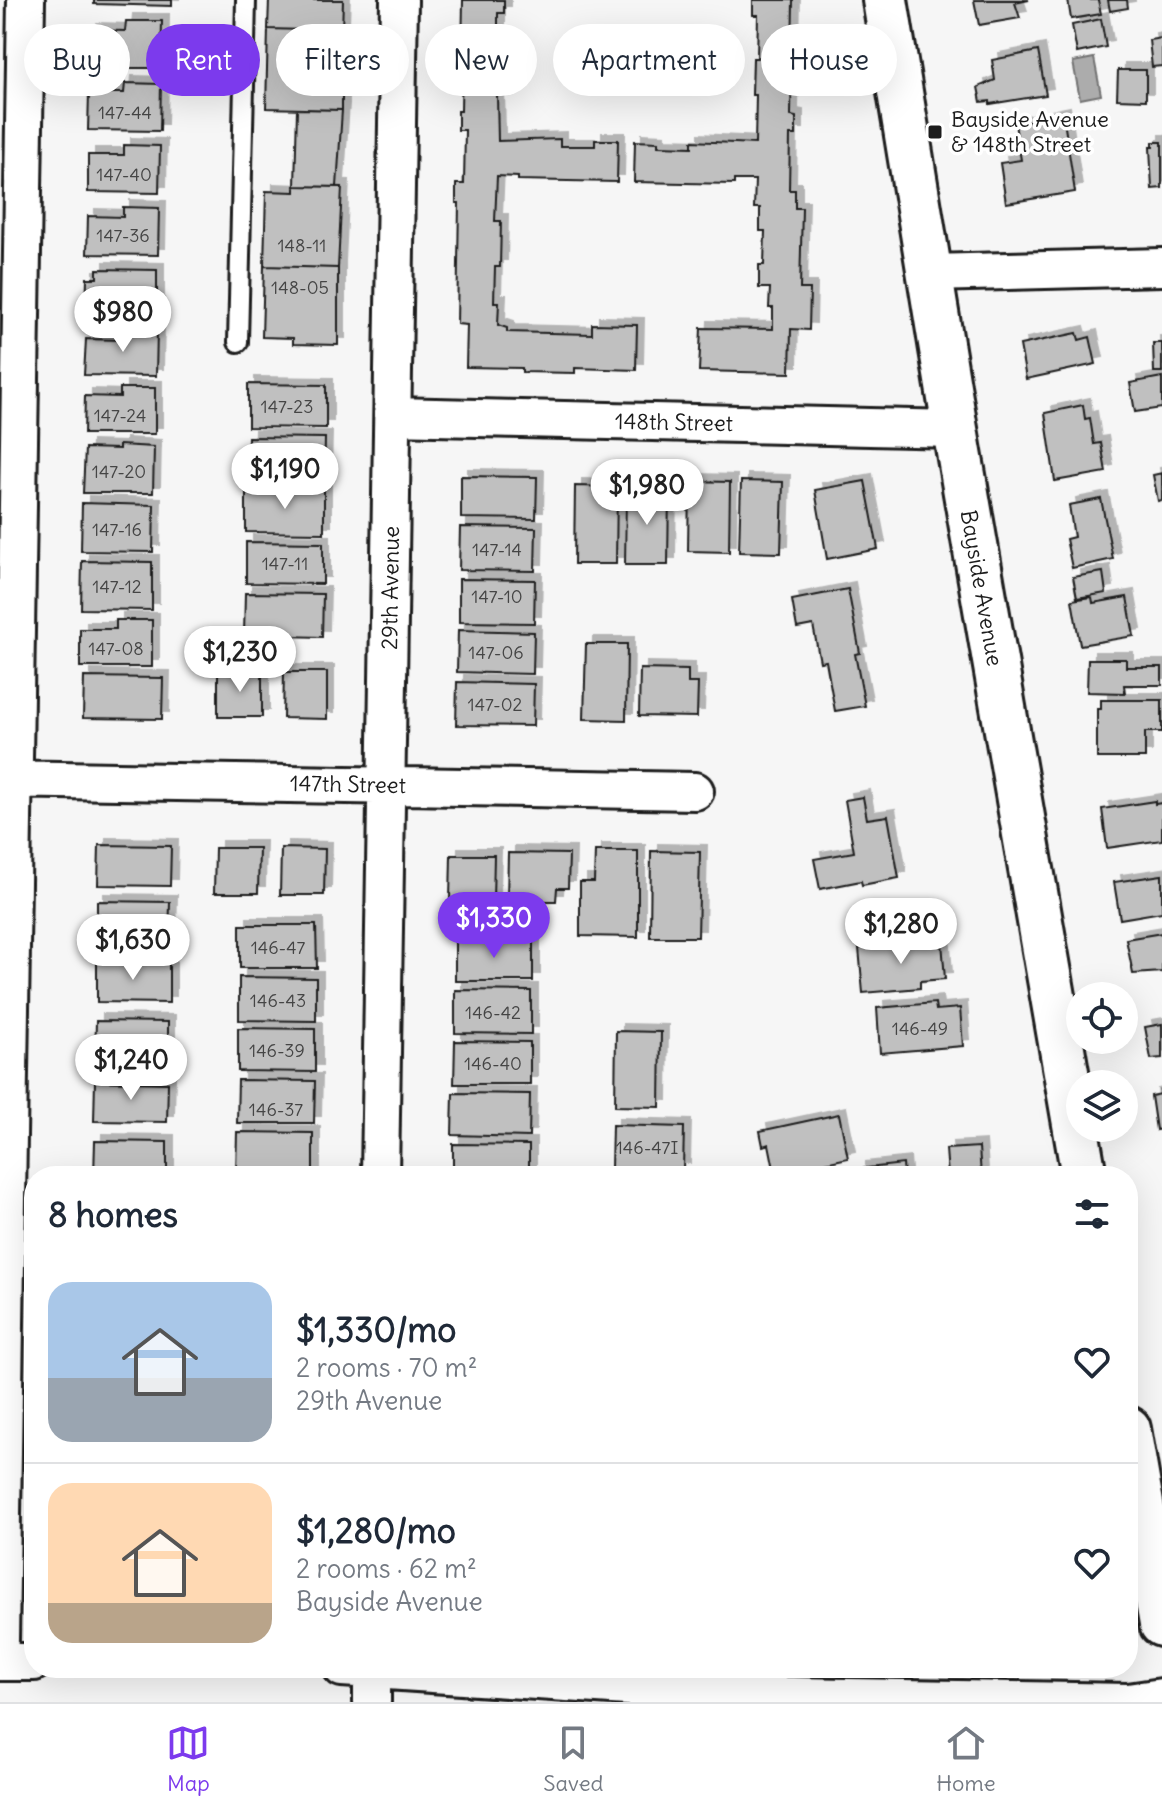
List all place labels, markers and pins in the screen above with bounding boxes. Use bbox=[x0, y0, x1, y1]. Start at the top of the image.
place label: Bayside Avenue & 148th Street bbox=[951, 105, 1109, 158]
marker: Bayside Avenue & 148th Street bbox=[926, 123, 944, 141]
pin: $980 bbox=[76, 286, 170, 354]
pin: $1,190 bbox=[220, 443, 350, 511]
pin: $1,980 bbox=[582, 459, 712, 527]
pin: $1,230 bbox=[175, 626, 305, 694]
pin: $1,330 bbox=[429, 892, 559, 960]
pin: $1,280 bbox=[836, 898, 966, 966]
pin: $1,630 bbox=[68, 914, 198, 982]
pin: $1,240 bbox=[66, 1034, 196, 1102]

